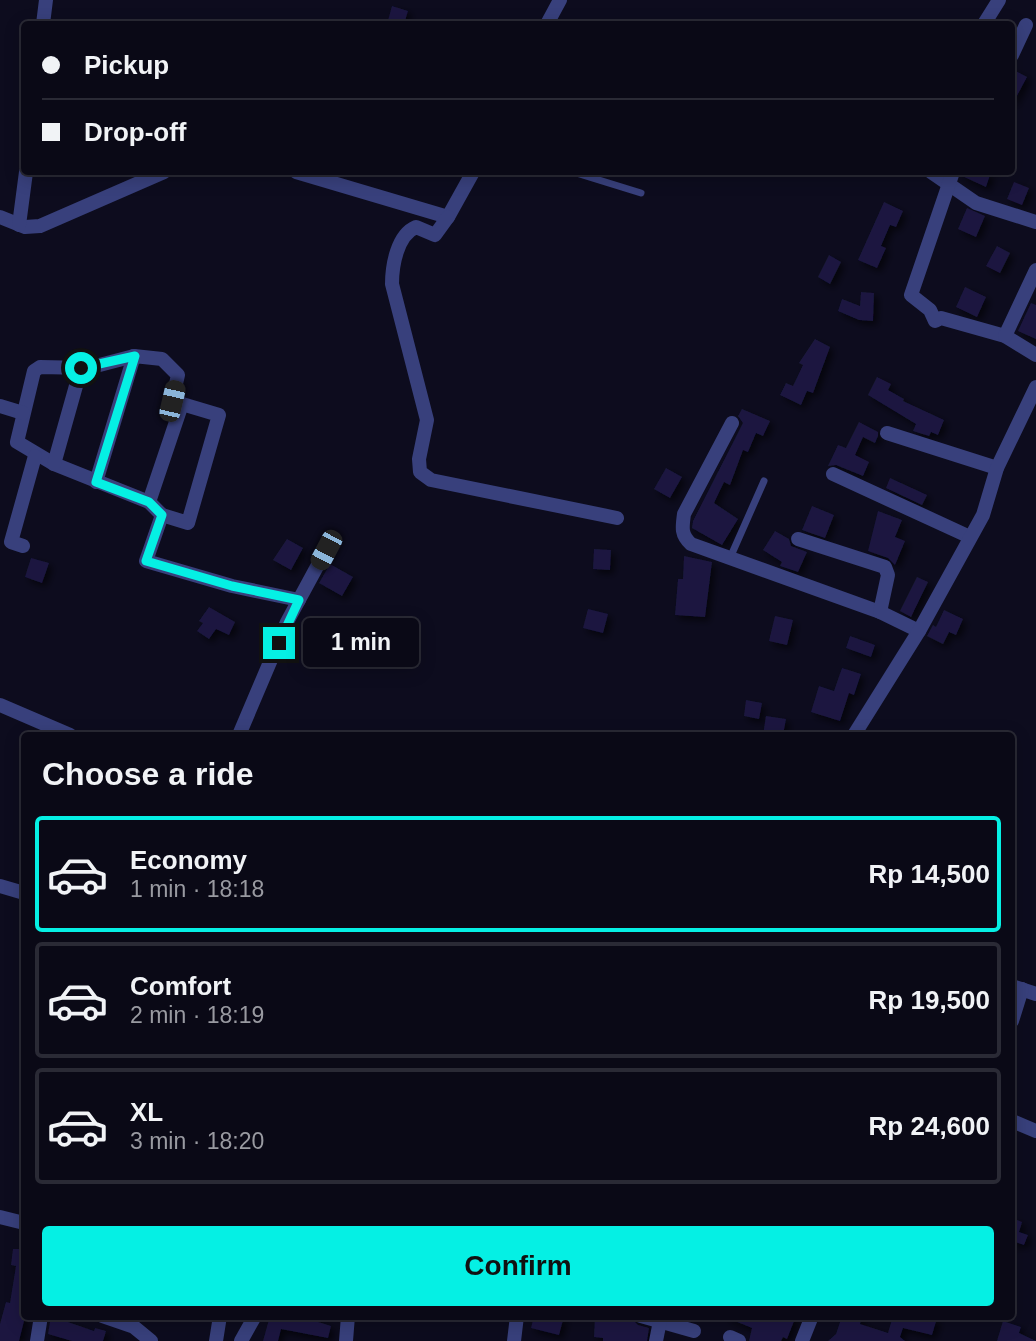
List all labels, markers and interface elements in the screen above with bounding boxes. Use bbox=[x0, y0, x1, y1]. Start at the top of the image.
text: Pickup bbox=[84, 50, 169, 80]
text: Drop-off bbox=[84, 117, 187, 147]
route start bbox=[65, 352, 97, 384]
car bbox=[158, 378, 187, 424]
car bbox=[307, 527, 346, 573]
callout: 1 min bbox=[304, 618, 419, 668]
route end bbox=[263, 627, 295, 659]
text: 1 min bbox=[331, 629, 391, 655]
text: Choose a ride bbox=[42, 756, 254, 792]
icon: car bbox=[46, 843, 109, 906]
text: Economy bbox=[130, 845, 247, 875]
text: Rp 14,500 bbox=[869, 859, 990, 889]
text: 1 min · 18:18 bbox=[130, 876, 264, 902]
icon: car bbox=[46, 969, 109, 1032]
text: Comfort bbox=[130, 971, 231, 1001]
text: Rp 19,500 bbox=[869, 985, 990, 1015]
text: 2 min · 18:19 bbox=[130, 1002, 264, 1028]
icon: car bbox=[46, 1095, 109, 1158]
text: XL bbox=[130, 1097, 163, 1127]
text: Rp 24,600 bbox=[869, 1111, 990, 1141]
text: 3 min · 18:20 bbox=[130, 1128, 264, 1154]
button: Confirm bbox=[42, 1226, 994, 1306]

